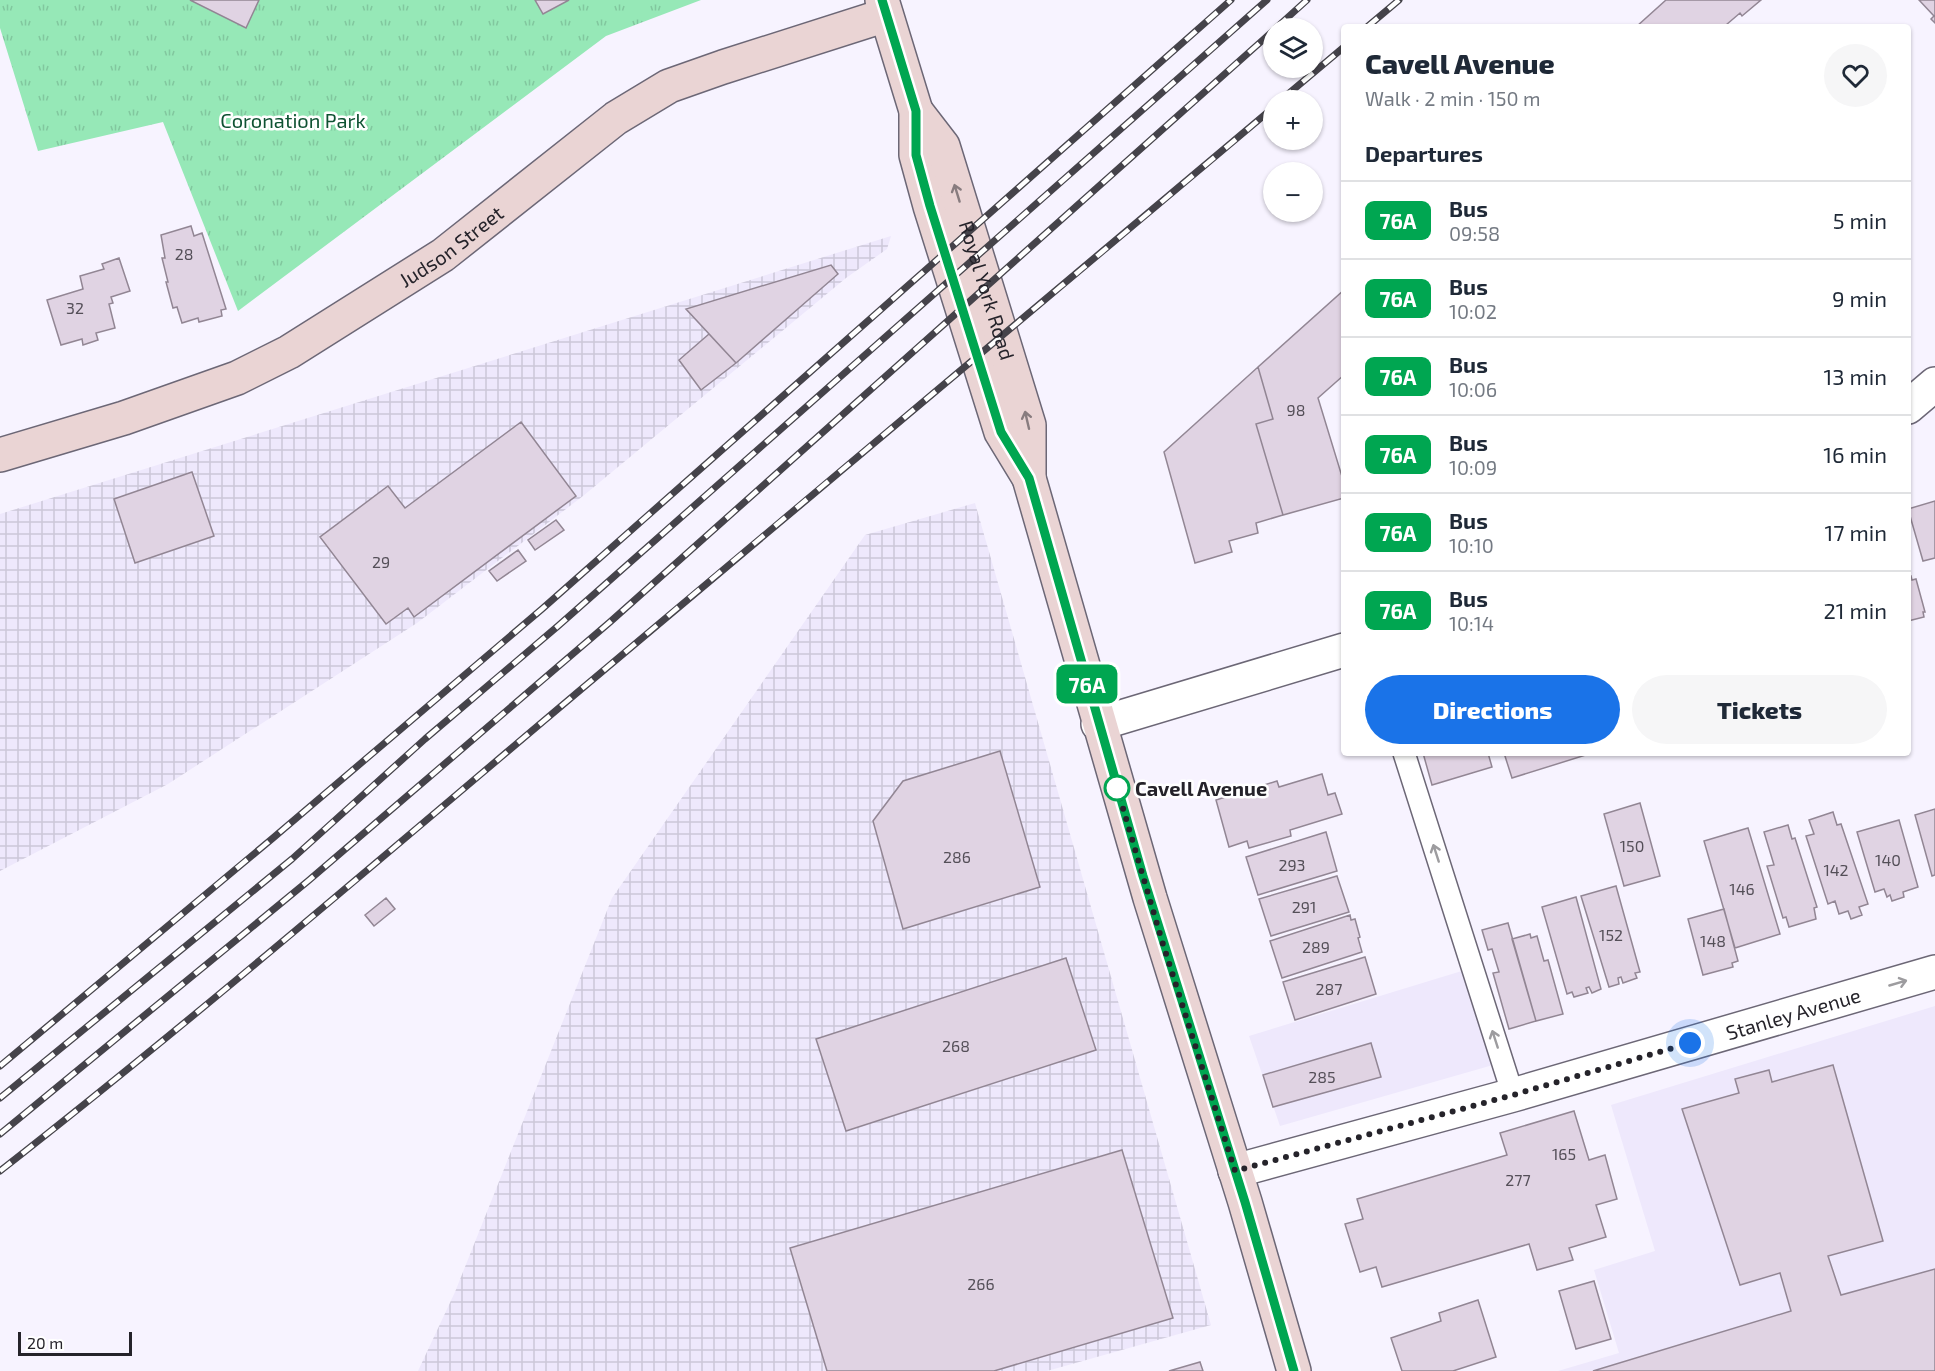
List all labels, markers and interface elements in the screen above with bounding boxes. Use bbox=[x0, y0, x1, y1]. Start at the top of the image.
map controls bbox=[1263, 18, 1323, 222]
button: layers bbox=[1263, 18, 1323, 78]
button: heart bbox=[1824, 44, 1887, 107]
text: Cavell Avenue bbox=[1365, 46, 1555, 80]
text: Walk · 2 min · 150 m bbox=[1365, 86, 1540, 110]
button: + bbox=[1263, 90, 1323, 150]
park label: Coronation Park bbox=[220, 108, 366, 132]
text: Departures bbox=[1365, 140, 1483, 166]
button: − bbox=[1263, 162, 1323, 222]
one-way arrow bbox=[951, 184, 962, 203]
text: Bus bbox=[1449, 195, 1488, 221]
street label: Judson Street bbox=[394, 200, 508, 292]
text: 5 min bbox=[1833, 207, 1887, 233]
text: 76A bbox=[1379, 208, 1417, 233]
street label: Royal York Road bbox=[955, 218, 1020, 363]
text: 09:58 bbox=[1449, 221, 1500, 245]
house number: 28 bbox=[175, 244, 193, 263]
text: Bus bbox=[1449, 273, 1488, 299]
text: 9 min bbox=[1832, 285, 1887, 311]
text: 76A bbox=[1379, 286, 1417, 311]
house number: 32 bbox=[66, 298, 84, 317]
text: 10:02 bbox=[1449, 299, 1497, 323]
text: Bus bbox=[1449, 351, 1488, 377]
text: 13 min bbox=[1824, 363, 1887, 389]
text: 76A bbox=[1379, 364, 1417, 389]
text: 10:06 bbox=[1449, 377, 1497, 401]
house number: 98 bbox=[1287, 400, 1305, 419]
one-way arrow bbox=[1020, 411, 1032, 430]
text: Bus bbox=[1449, 429, 1488, 455]
text: 16 min bbox=[1823, 441, 1887, 467]
text: 76A bbox=[1379, 442, 1417, 467]
text: 10:09 bbox=[1449, 455, 1497, 479]
text: Bus bbox=[1449, 507, 1488, 533]
text: 17 min bbox=[1825, 519, 1887, 545]
text: 76A bbox=[1379, 520, 1417, 545]
text: 10:10 bbox=[1449, 533, 1494, 557]
house number: 29 bbox=[372, 552, 390, 571]
text: Bus bbox=[1449, 585, 1488, 611]
text: 21 min bbox=[1823, 597, 1887, 623]
text: 76A bbox=[1379, 598, 1417, 623]
text: 10:14 bbox=[1449, 611, 1494, 635]
line badge: 76A bbox=[1052, 664, 1122, 704]
text: 76A bbox=[1068, 672, 1106, 697]
button: Directions bbox=[1365, 675, 1620, 744]
button: Tickets bbox=[1632, 675, 1887, 744]
marker: Cavell Avenue bbox=[1104, 775, 1130, 801]
place label: Cavell Avenue bbox=[1135, 776, 1267, 800]
house number: 150 bbox=[1620, 836, 1644, 855]
one-way arrow bbox=[1430, 844, 1441, 863]
house number: 286 bbox=[943, 847, 971, 866]
house number: 140 bbox=[1875, 850, 1901, 869]
house number: 293 bbox=[1278, 855, 1306, 874]
house number: 142 bbox=[1823, 860, 1849, 879]
house number: 146 bbox=[1729, 879, 1755, 898]
house number: 291 bbox=[1292, 897, 1316, 916]
house number: 152 bbox=[1599, 925, 1623, 944]
house number: 148 bbox=[1700, 931, 1726, 950]
house number: 289 bbox=[1302, 937, 1330, 956]
one-way arrow bbox=[1888, 977, 1907, 988]
house number: 287 bbox=[1316, 979, 1342, 998]
street label: Stanley Avenue bbox=[1723, 982, 1863, 1044]
your location bbox=[1675, 1028, 1705, 1058]
one-way arrow bbox=[1489, 1030, 1500, 1049]
house number: 268 bbox=[942, 1036, 970, 1055]
house number: 285 bbox=[1308, 1067, 1336, 1086]
house number: 165 bbox=[1552, 1144, 1576, 1163]
house number: 277 bbox=[1505, 1170, 1531, 1189]
house number: 266 bbox=[967, 1274, 995, 1293]
scale bar bbox=[18, 1329, 132, 1356]
text: 20 m bbox=[27, 1333, 63, 1352]

